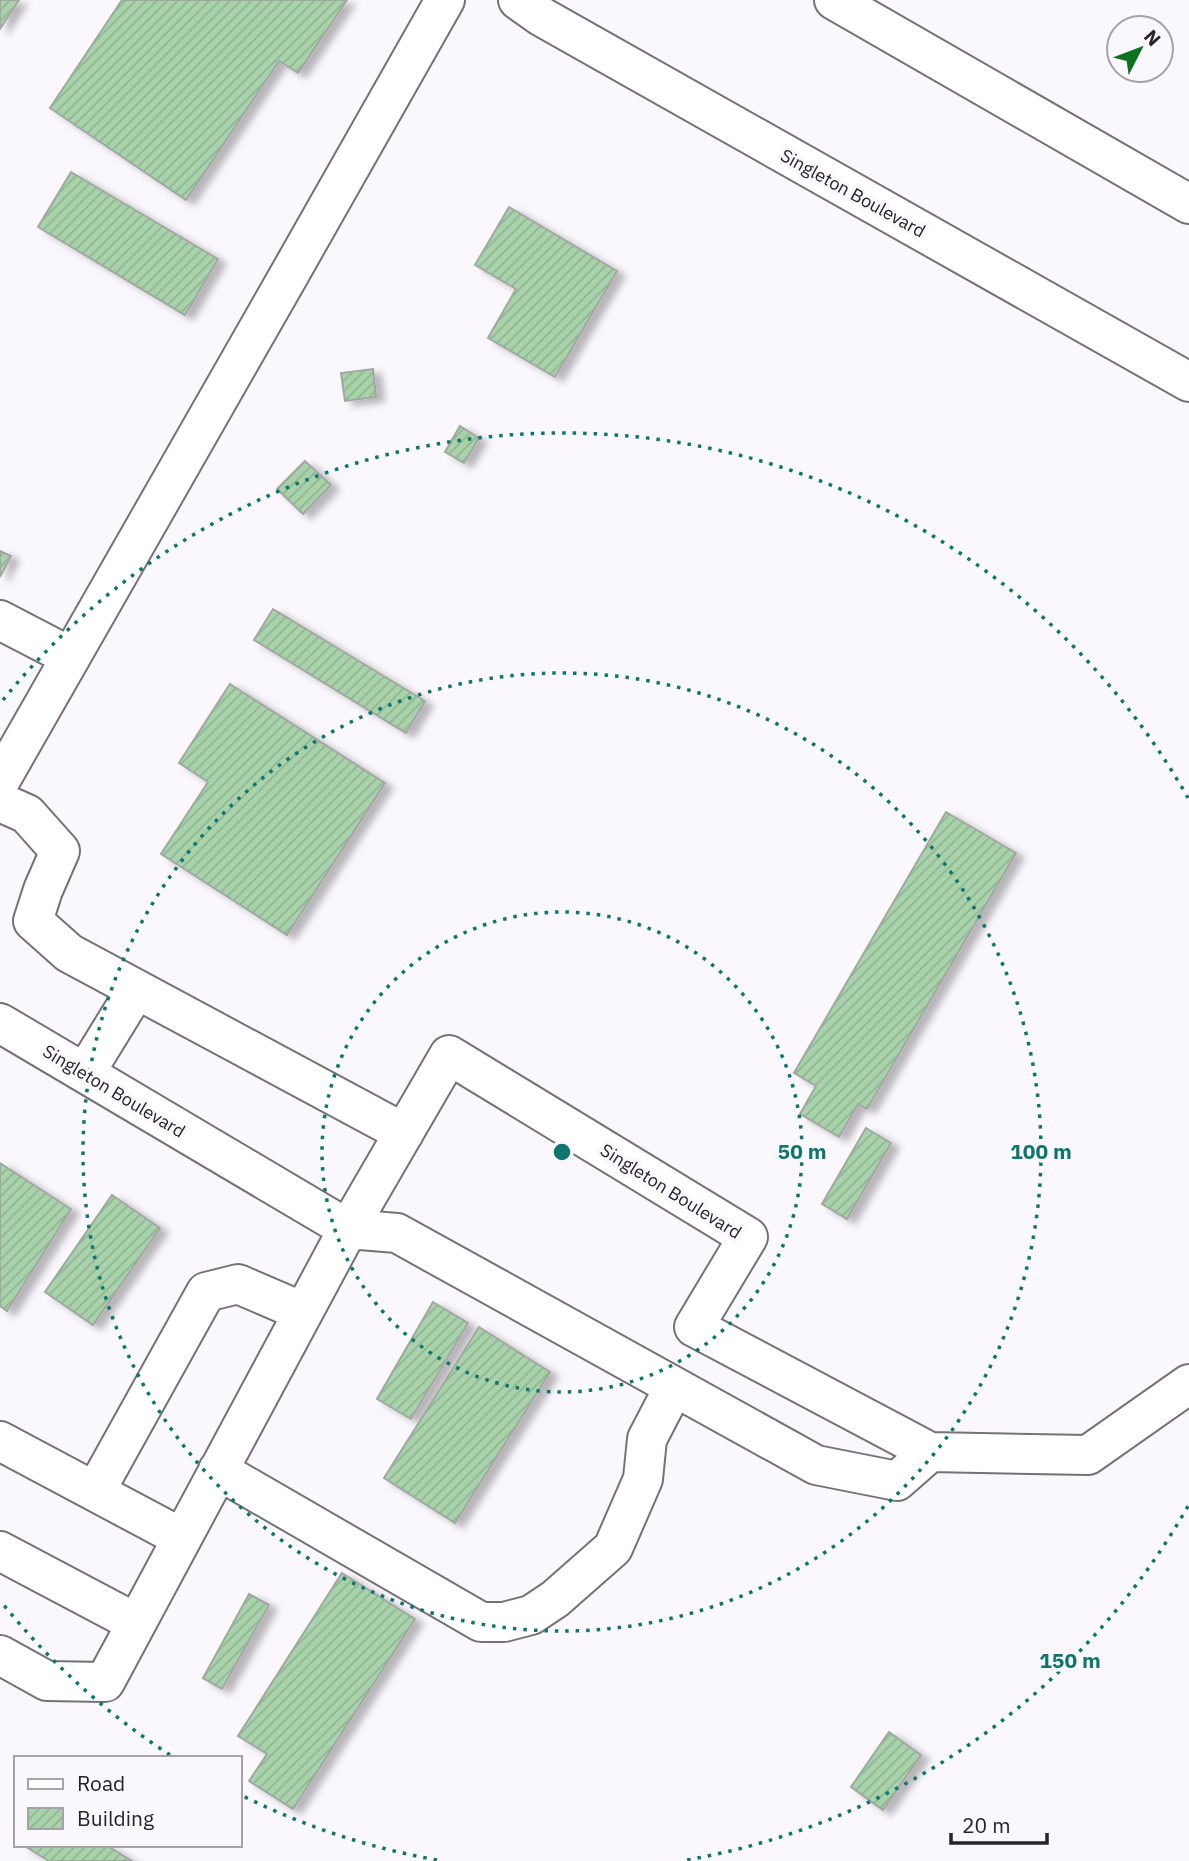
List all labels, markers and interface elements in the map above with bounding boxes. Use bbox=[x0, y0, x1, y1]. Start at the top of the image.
north arrow bbox=[1105, 14, 1175, 84]
text: N bbox=[1139, 24, 1166, 51]
street label: Singleton Boulevard bbox=[776, 144, 930, 242]
street label: Singleton Boulevard bbox=[39, 1039, 189, 1143]
text: 50 m bbox=[778, 1137, 826, 1165]
text: 100 m bbox=[1010, 1137, 1072, 1165]
street label: Singleton Boulevard bbox=[596, 1138, 746, 1244]
centre of rings bbox=[550, 1140, 574, 1164]
text: 150 m bbox=[1039, 1646, 1101, 1674]
legend bbox=[14, 1756, 242, 1847]
text: Road bbox=[77, 1769, 125, 1797]
scale bar bbox=[951, 1801, 1047, 1845]
text: Building bbox=[77, 1804, 154, 1832]
text: 20 m bbox=[962, 1811, 1011, 1839]

